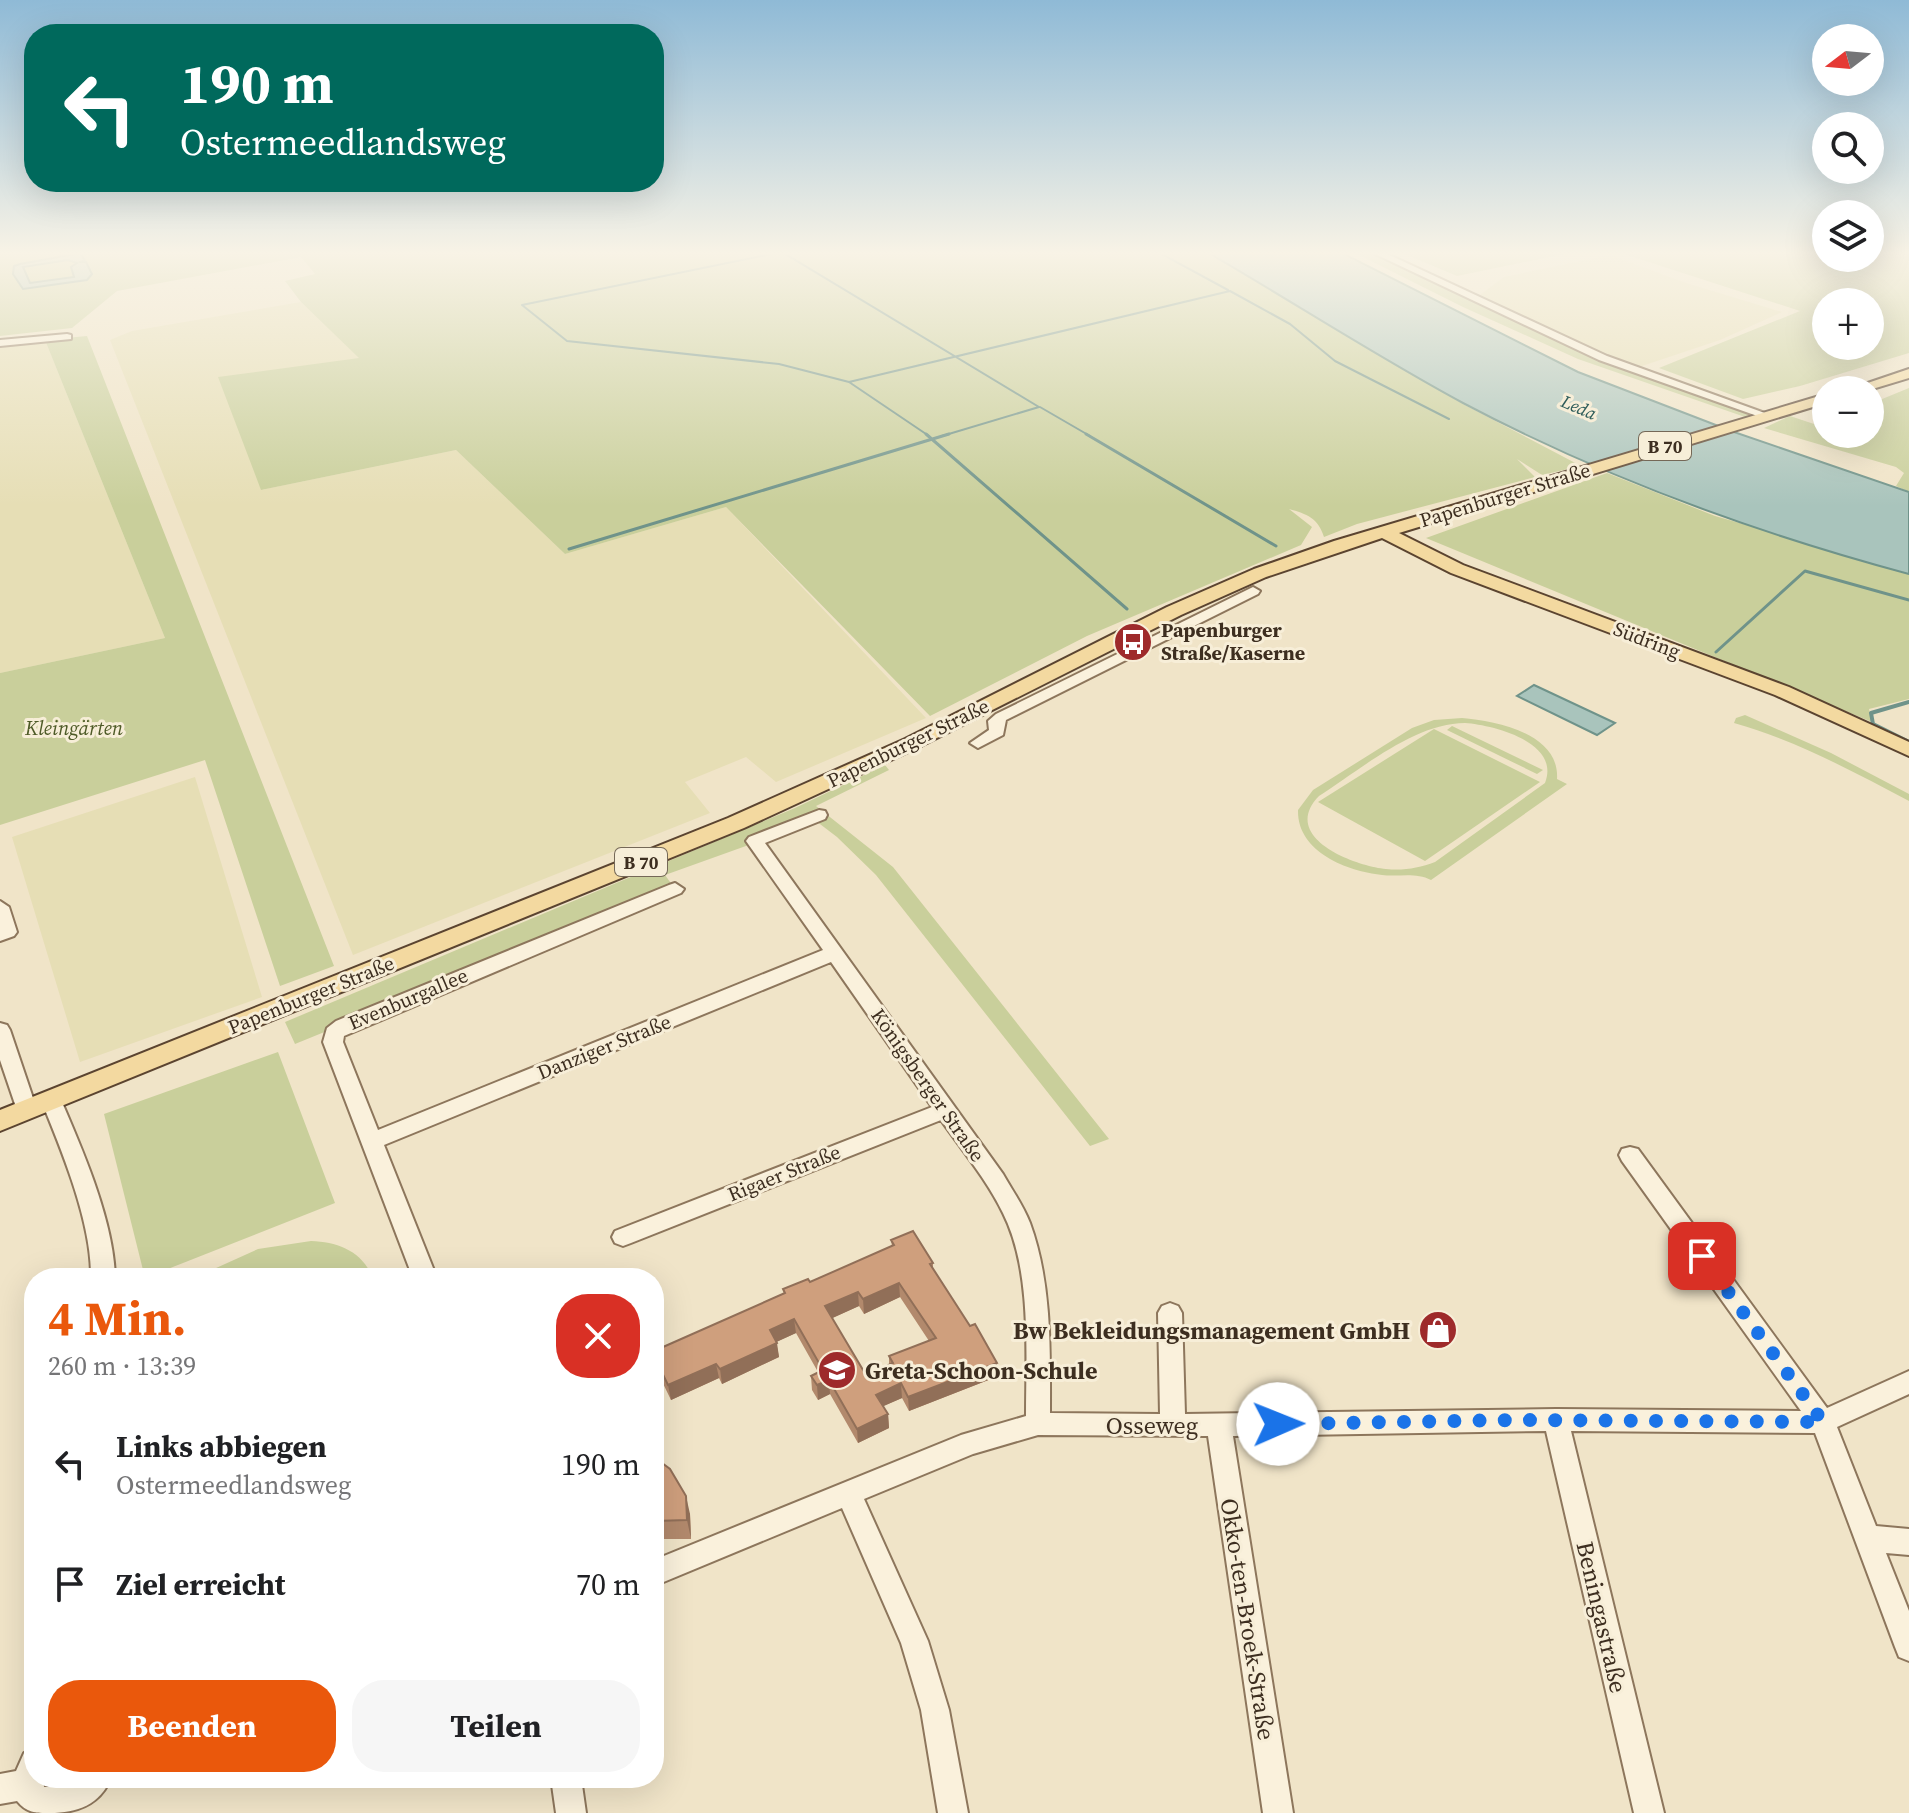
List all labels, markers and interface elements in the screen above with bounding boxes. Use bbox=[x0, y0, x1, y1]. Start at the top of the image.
north arrow bbox=[1812, 24, 1884, 96]
map controls bbox=[1812, 24, 1884, 448]
text: 190 m bbox=[180, 45, 334, 122]
icon: left bbox=[48, 56, 152, 160]
button: search bbox=[1812, 112, 1884, 184]
text: Ostermeedlandsweg bbox=[180, 118, 506, 167]
button: layers bbox=[1812, 200, 1884, 272]
button: + bbox=[1812, 288, 1884, 360]
button: − bbox=[1812, 376, 1884, 448]
water label: Leda bbox=[1556, 388, 1601, 426]
road number: B 70 bbox=[1639, 432, 1691, 460]
street label: Papenburger Straße bbox=[1416, 456, 1594, 534]
street label: Südring bbox=[1609, 614, 1685, 666]
place label: Papenburger Straße/Kaserne bbox=[1161, 616, 1305, 667]
bus stop icon: Papenburger Straße/Kaserne bbox=[1112, 621, 1154, 663]
street label: Papenburger Straße bbox=[822, 692, 994, 794]
park label: Kleingärten bbox=[24, 714, 124, 742]
road number: B 70 bbox=[615, 848, 667, 876]
street label: Papenburger Straße bbox=[224, 949, 398, 1041]
street label: Evenburgallee bbox=[344, 961, 472, 1037]
street label: Königsberger Straße bbox=[865, 1003, 991, 1167]
street label: Danziger Straße bbox=[533, 1007, 675, 1087]
street label: Rigaer Straße bbox=[723, 1138, 845, 1208]
pin bbox=[1668, 1222, 1736, 1290]
icon: arrive bbox=[1680, 1234, 1724, 1278]
text: 4 Min. bbox=[48, 1285, 186, 1351]
button: close bbox=[556, 1294, 640, 1378]
shop icon: Bw Bekleidungsmanagement GmbH bbox=[1417, 1309, 1459, 1351]
place label: Bw Bekleidungsmanagement GmbH bbox=[1013, 1314, 1410, 1347]
text: 260 m · 13:39 bbox=[48, 1348, 196, 1384]
school or university icon: Greta-Schoon-Schule bbox=[816, 1349, 858, 1391]
place label: Greta-Schoon-Schule bbox=[865, 1354, 1097, 1387]
position arrow bbox=[1236, 1382, 1320, 1466]
street label: Osseweg bbox=[1106, 1409, 1198, 1442]
text: Links abbiegen bbox=[116, 1426, 327, 1467]
icon: left bbox=[48, 1442, 92, 1486]
text: 190 m bbox=[561, 1444, 640, 1485]
text: Ostermeedlandsweg bbox=[116, 1467, 352, 1503]
street label: Okko-ten-Broek-Straße bbox=[1213, 1496, 1283, 1742]
street label: Beningastraße bbox=[1569, 1538, 1635, 1696]
icon: arrive bbox=[48, 1562, 92, 1606]
text: Ziel erreicht bbox=[116, 1564, 285, 1605]
text: 70 m bbox=[576, 1564, 640, 1605]
button: Beenden bbox=[48, 1680, 336, 1772]
button: Teilen bbox=[352, 1680, 640, 1772]

